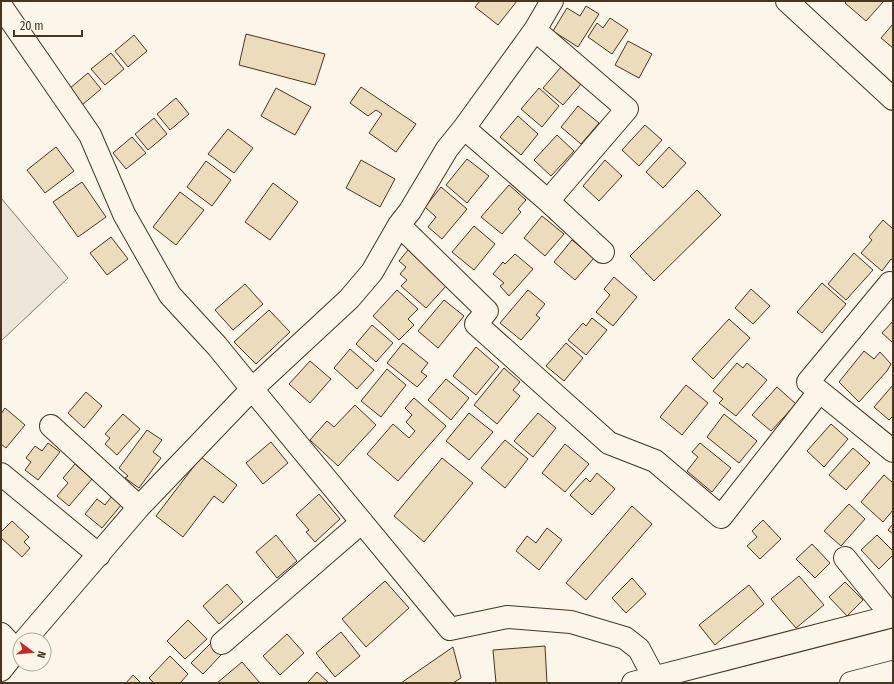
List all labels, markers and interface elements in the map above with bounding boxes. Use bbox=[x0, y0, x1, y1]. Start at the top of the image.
scale bar bbox=[14, 12, 82, 38]
text: 20 m bbox=[20, 19, 44, 33]
north arrow bbox=[12, 632, 52, 672]
text: N bbox=[34, 650, 48, 660]

